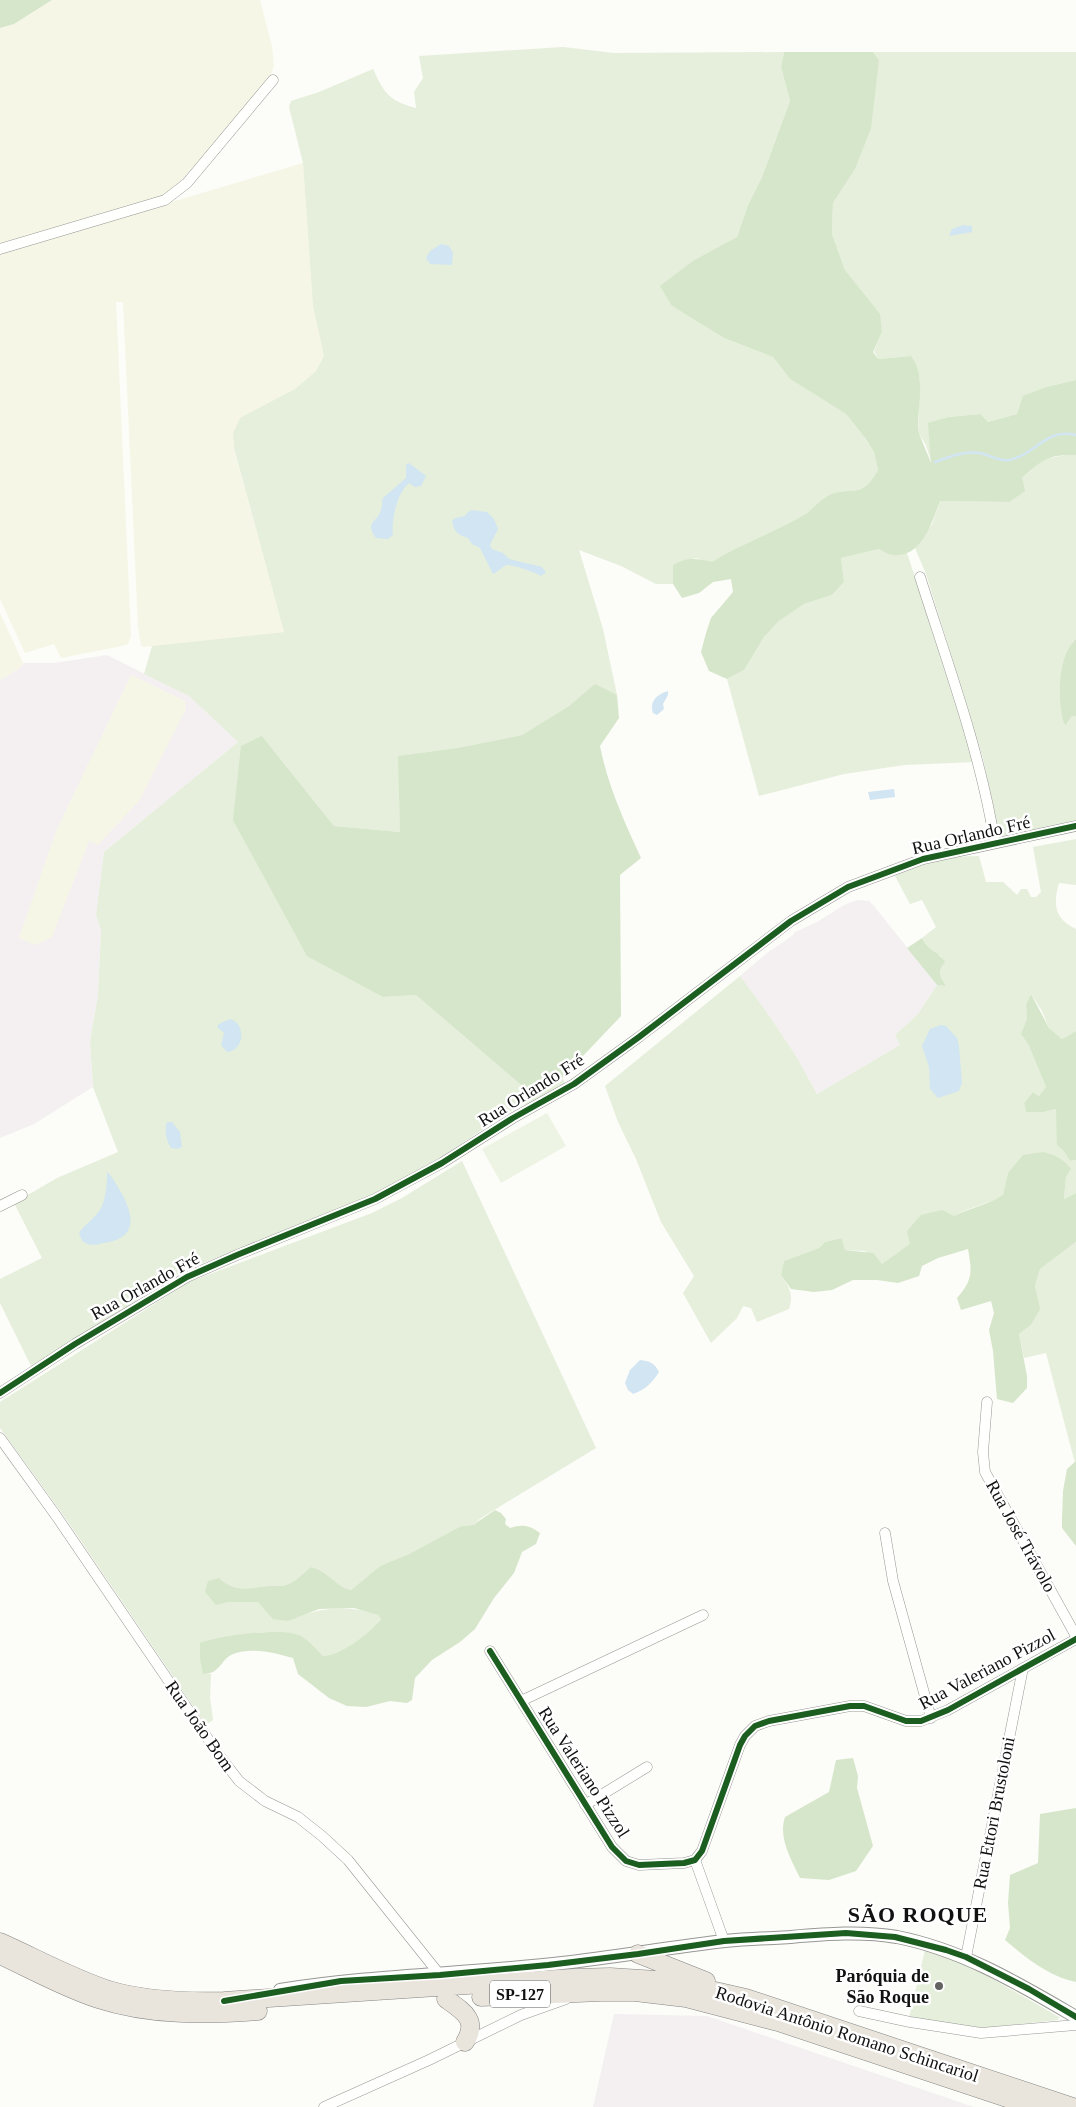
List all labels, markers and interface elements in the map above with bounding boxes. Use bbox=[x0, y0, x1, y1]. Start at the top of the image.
street label: Rua Orlando Fré bbox=[910, 812, 1032, 858]
street label: Rua Orlando Fré bbox=[474, 1049, 588, 1131]
street label: Rua Orlando Fré bbox=[87, 1248, 203, 1324]
street label: Rua José Trávolo bbox=[982, 1476, 1060, 1596]
street label: Rua Valeriano Pizzol bbox=[915, 1625, 1059, 1713]
street label: Rua João Bom bbox=[161, 1677, 239, 1775]
street label: Rua Valeriano Pizzol bbox=[534, 1703, 634, 1841]
street label: Rua Ettori Brustoloni bbox=[969, 1735, 1019, 1891]
district label: SÃO ROQUE bbox=[848, 1902, 988, 1927]
place label: Paróquia de São Roque bbox=[835, 1966, 929, 2007]
road number: SP-127 bbox=[490, 1980, 550, 2008]
marker: Paróquia de São Roque bbox=[933, 1980, 945, 1992]
street label: Rodovia Antônio Romano Schincariol bbox=[713, 1982, 981, 2086]

